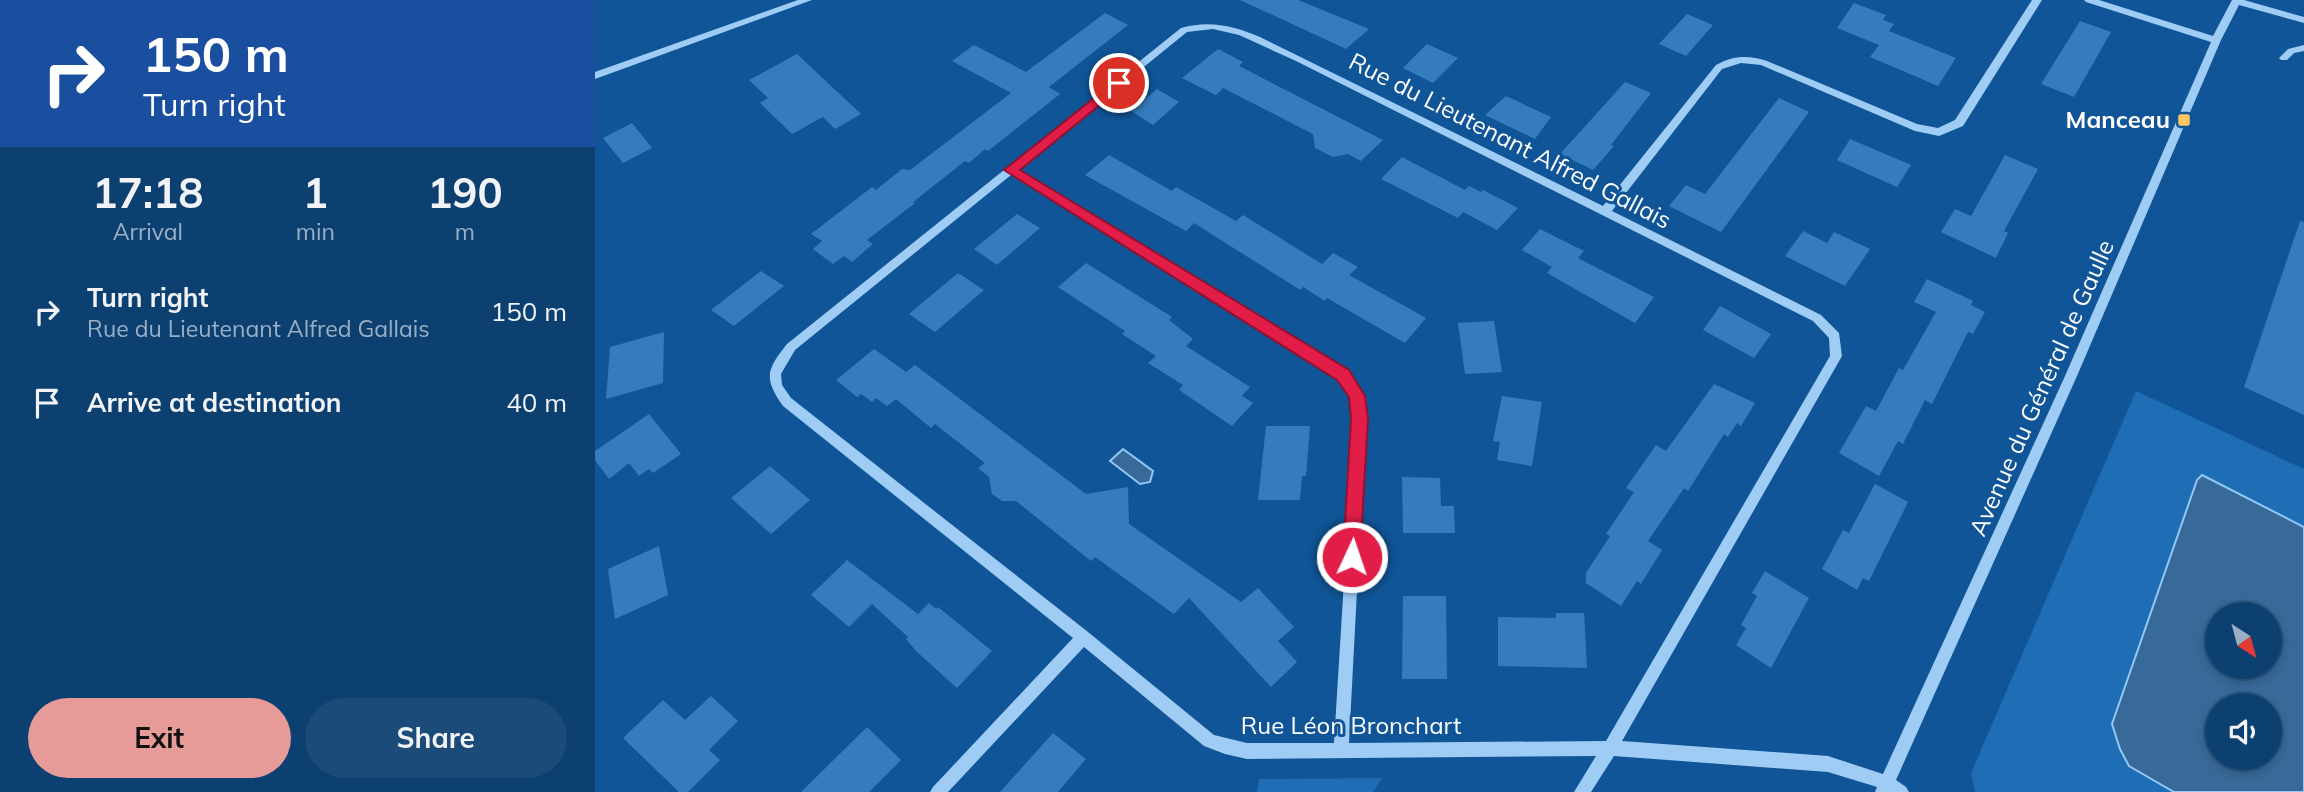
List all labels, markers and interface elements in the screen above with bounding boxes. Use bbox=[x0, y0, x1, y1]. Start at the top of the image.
text: 150 m bbox=[143, 23, 289, 84]
icon: right bbox=[28, 28, 119, 119]
street label: Rue du Lieutenant Alfred Gallais bbox=[1344, 46, 1677, 235]
pin bbox=[1089, 53, 1149, 113]
icon: arrive bbox=[1100, 64, 1138, 102]
text: Turn right bbox=[143, 84, 286, 124]
place label: Manceau bbox=[2066, 104, 2170, 134]
marker: Manceau bbox=[2176, 112, 2192, 128]
text: 17:18 bbox=[92, 166, 203, 219]
text: 1 bbox=[303, 166, 328, 219]
text: 190 bbox=[427, 166, 503, 219]
text: Arrival bbox=[113, 217, 183, 246]
text: min bbox=[296, 217, 335, 246]
text: m bbox=[455, 217, 475, 246]
street label: Avenue du Général de Gaulle bbox=[1962, 235, 2120, 540]
text: Turn right bbox=[87, 281, 208, 314]
icon: right bbox=[28, 293, 66, 331]
text: 150 m bbox=[491, 295, 567, 328]
text: Rue du Lieutenant Alfred Gallais bbox=[87, 314, 430, 343]
icon: arrive bbox=[28, 384, 66, 422]
text: Arrive at destination bbox=[87, 386, 342, 419]
text: 40 m bbox=[506, 386, 567, 419]
position arrow bbox=[1315, 520, 1389, 594]
north arrow bbox=[2205, 602, 2282, 679]
map controls bbox=[2205, 602, 2282, 770]
button: sound bbox=[2205, 693, 2282, 770]
button: Exit bbox=[28, 698, 291, 778]
button: Share bbox=[305, 698, 567, 778]
street label: Rue Léon Bronchart bbox=[1241, 710, 1461, 740]

